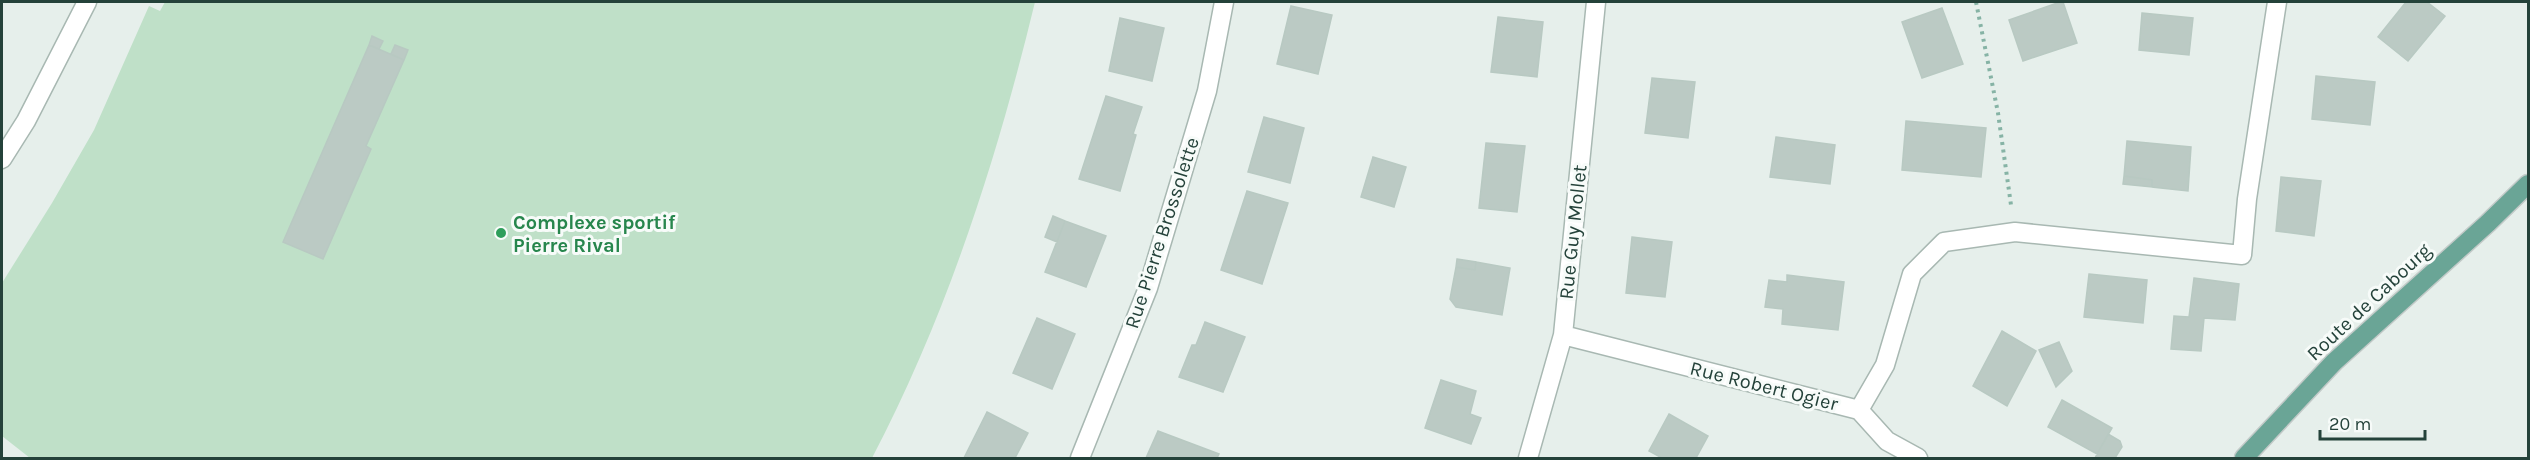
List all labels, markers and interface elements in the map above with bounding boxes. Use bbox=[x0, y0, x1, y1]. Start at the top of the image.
street label: Rue Pierre Brossolette bbox=[1120, 134, 1204, 332]
street label: Rue Guy Mollet bbox=[1554, 163, 1592, 300]
place label: Complexe sportif Pierre Rival bbox=[513, 211, 676, 257]
marker: Complexe sportif Pierre Rival bbox=[494, 226, 508, 240]
street label: Route de Cabourg bbox=[2302, 239, 2436, 365]
street label: Rue Robert Ogier bbox=[1688, 356, 1841, 416]
scale bar bbox=[2320, 403, 2425, 441]
text: 20 m bbox=[2329, 413, 2371, 435]

